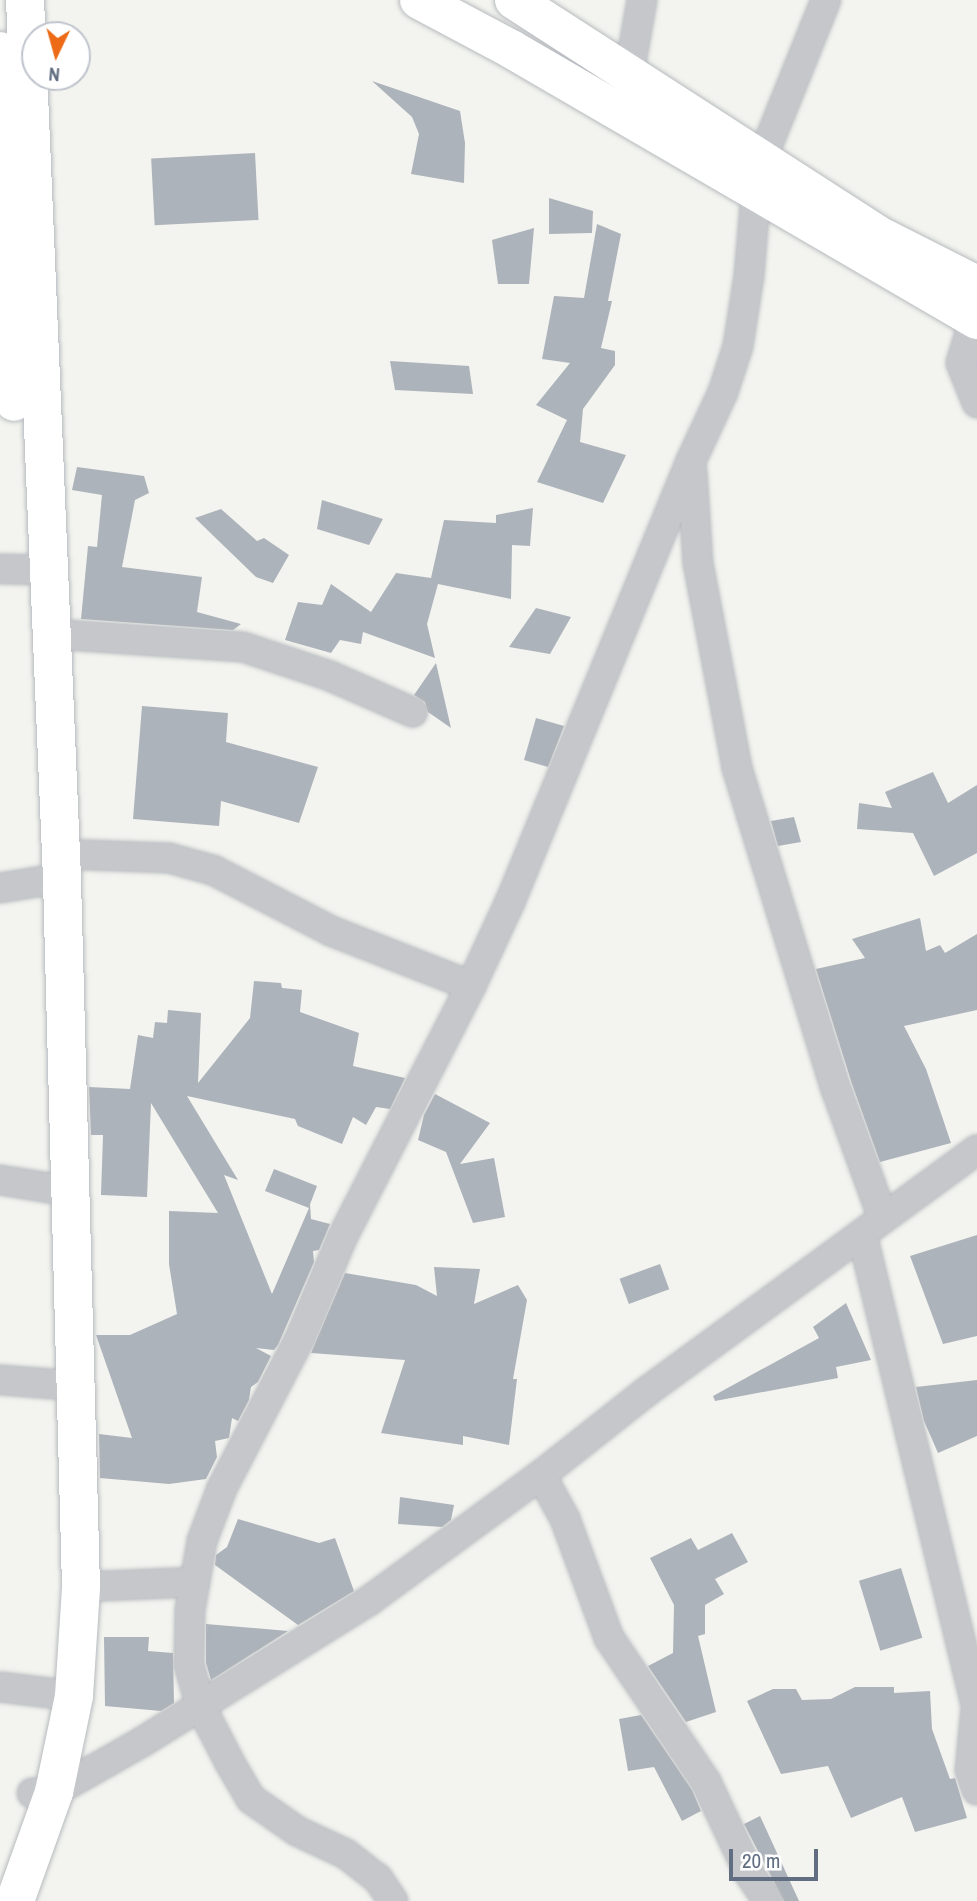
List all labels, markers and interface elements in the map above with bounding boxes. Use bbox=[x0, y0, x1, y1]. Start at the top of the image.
north arrow bbox=[21, 21, 91, 91]
text: N bbox=[48, 61, 61, 88]
scale bar bbox=[732, 1834, 821, 1878]
text: 20 m bbox=[742, 1846, 780, 1875]

